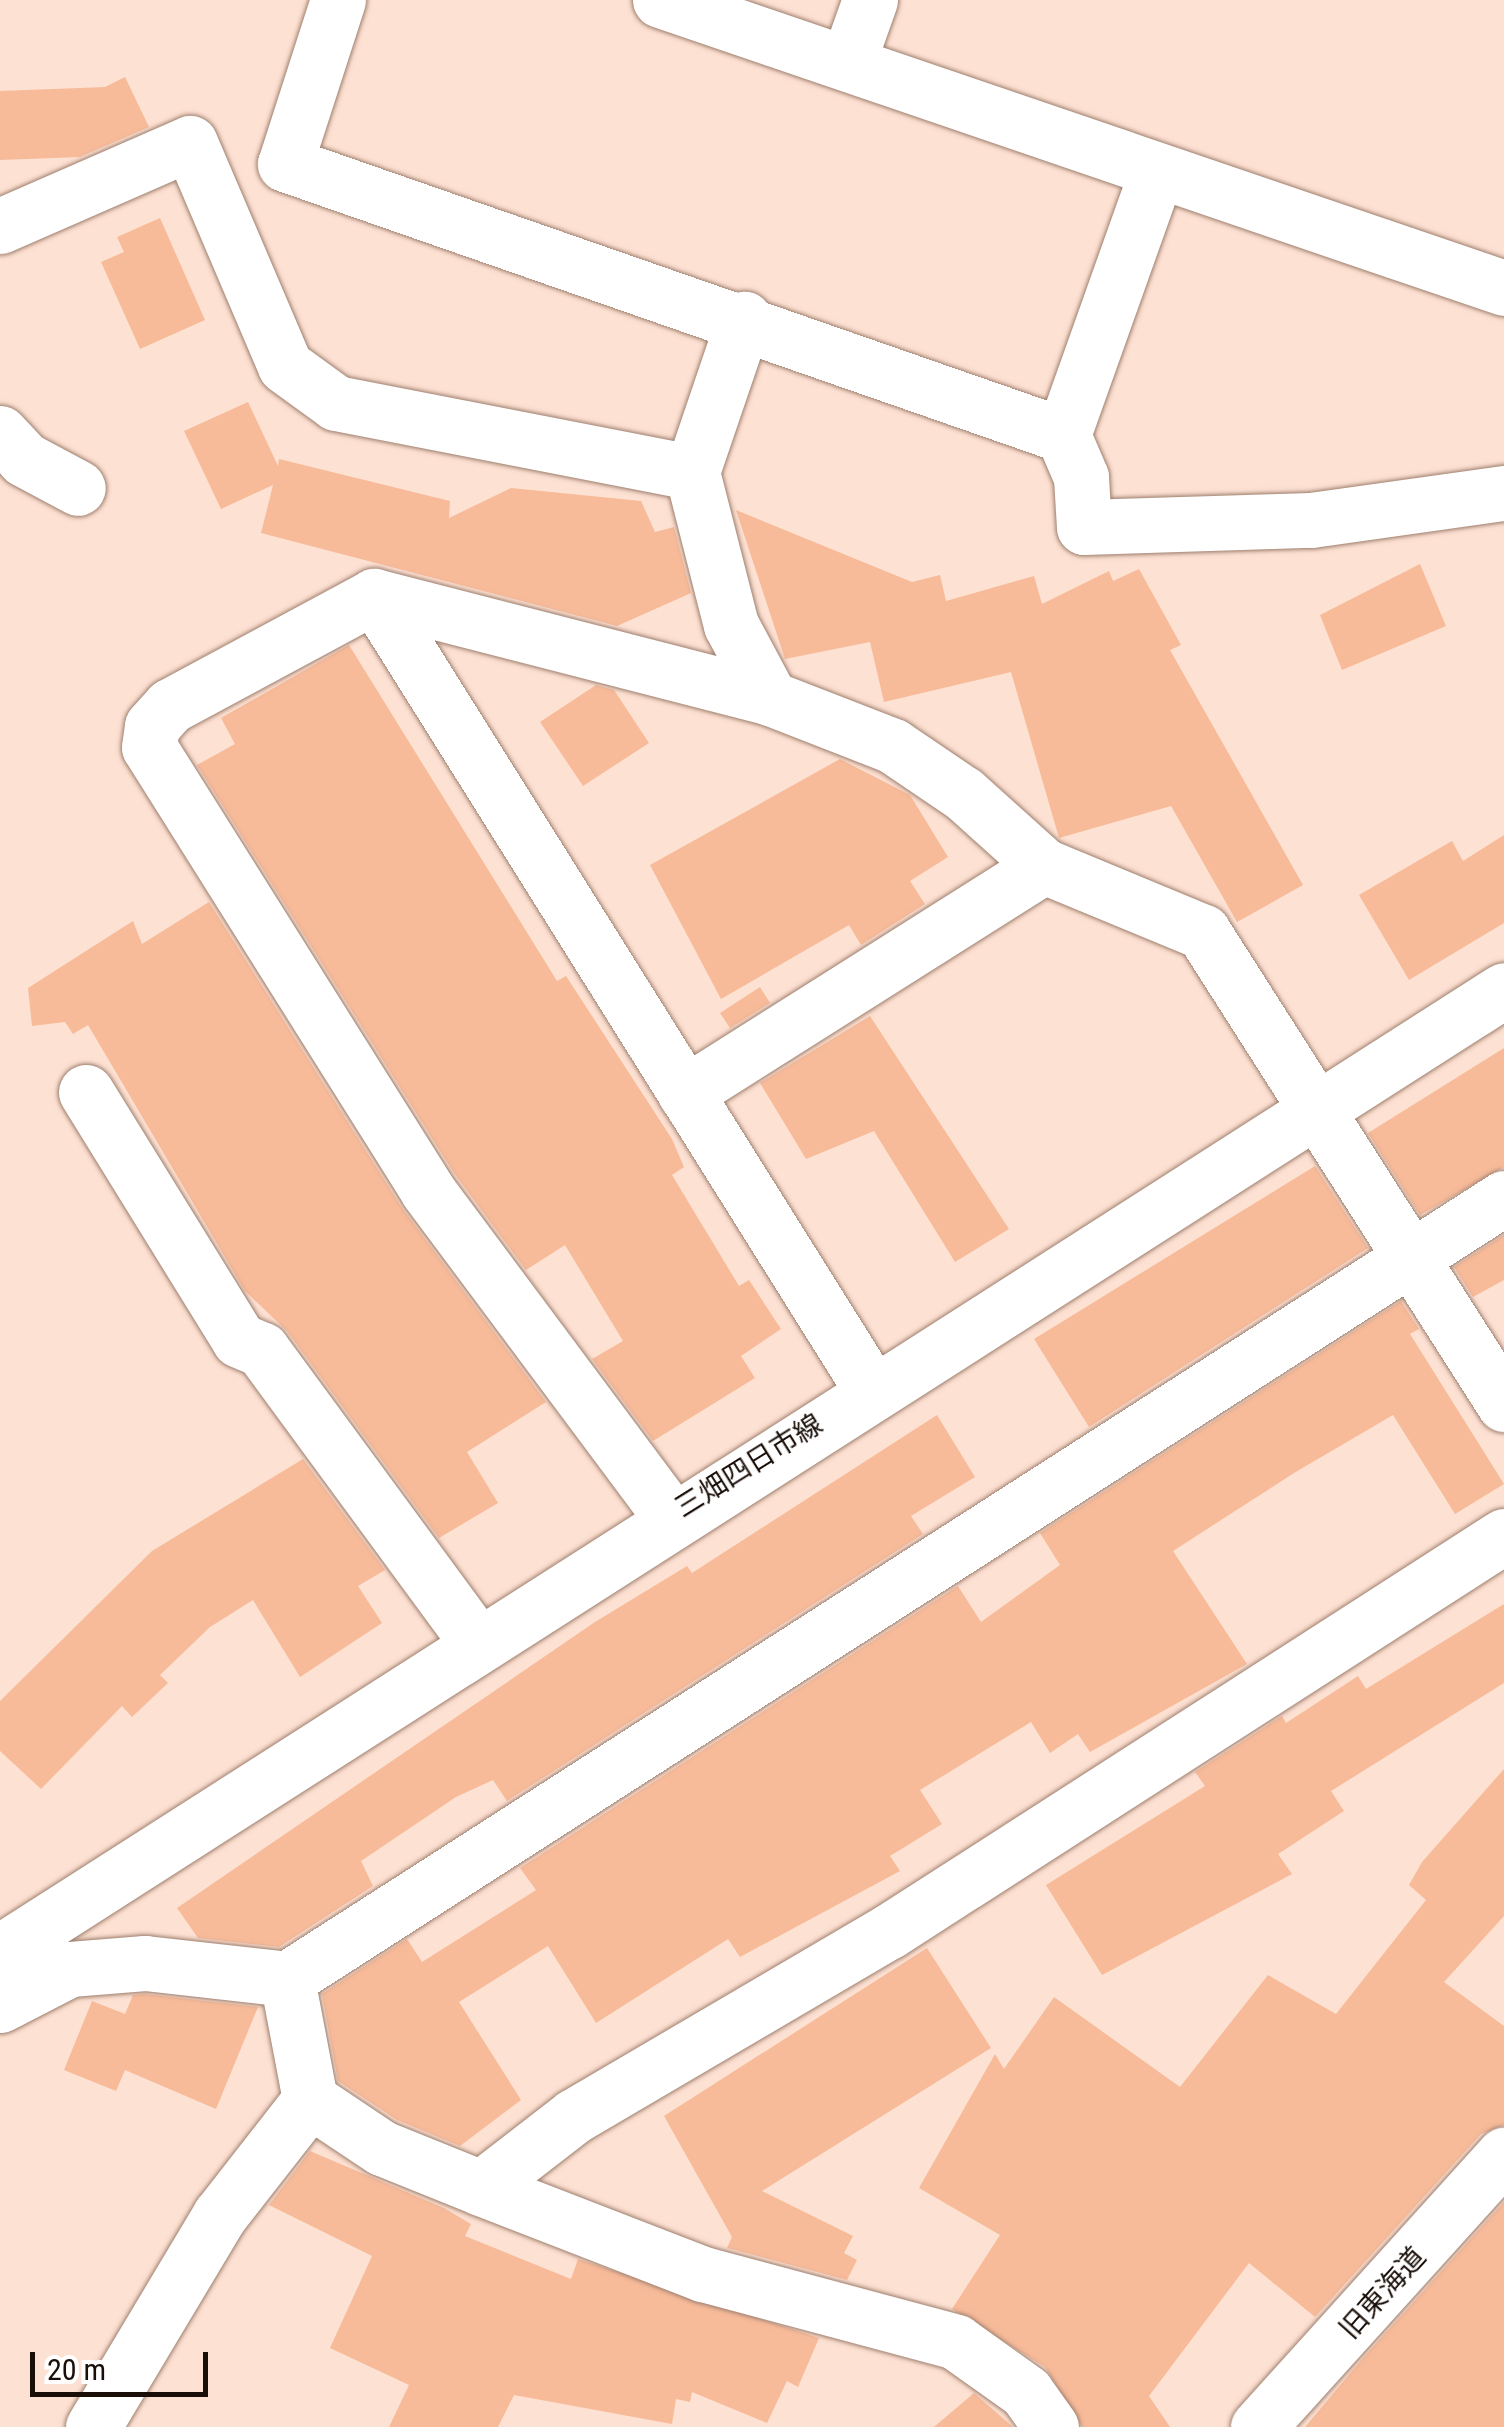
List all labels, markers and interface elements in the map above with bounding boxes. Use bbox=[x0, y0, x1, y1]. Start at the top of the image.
street label: 三畑四日市線 bbox=[669, 1407, 829, 1525]
street label: 旧東海道 bbox=[1333, 2240, 1433, 2346]
scale bar bbox=[35, 2332, 212, 2394]
text: 20 m bbox=[47, 2352, 106, 2387]

